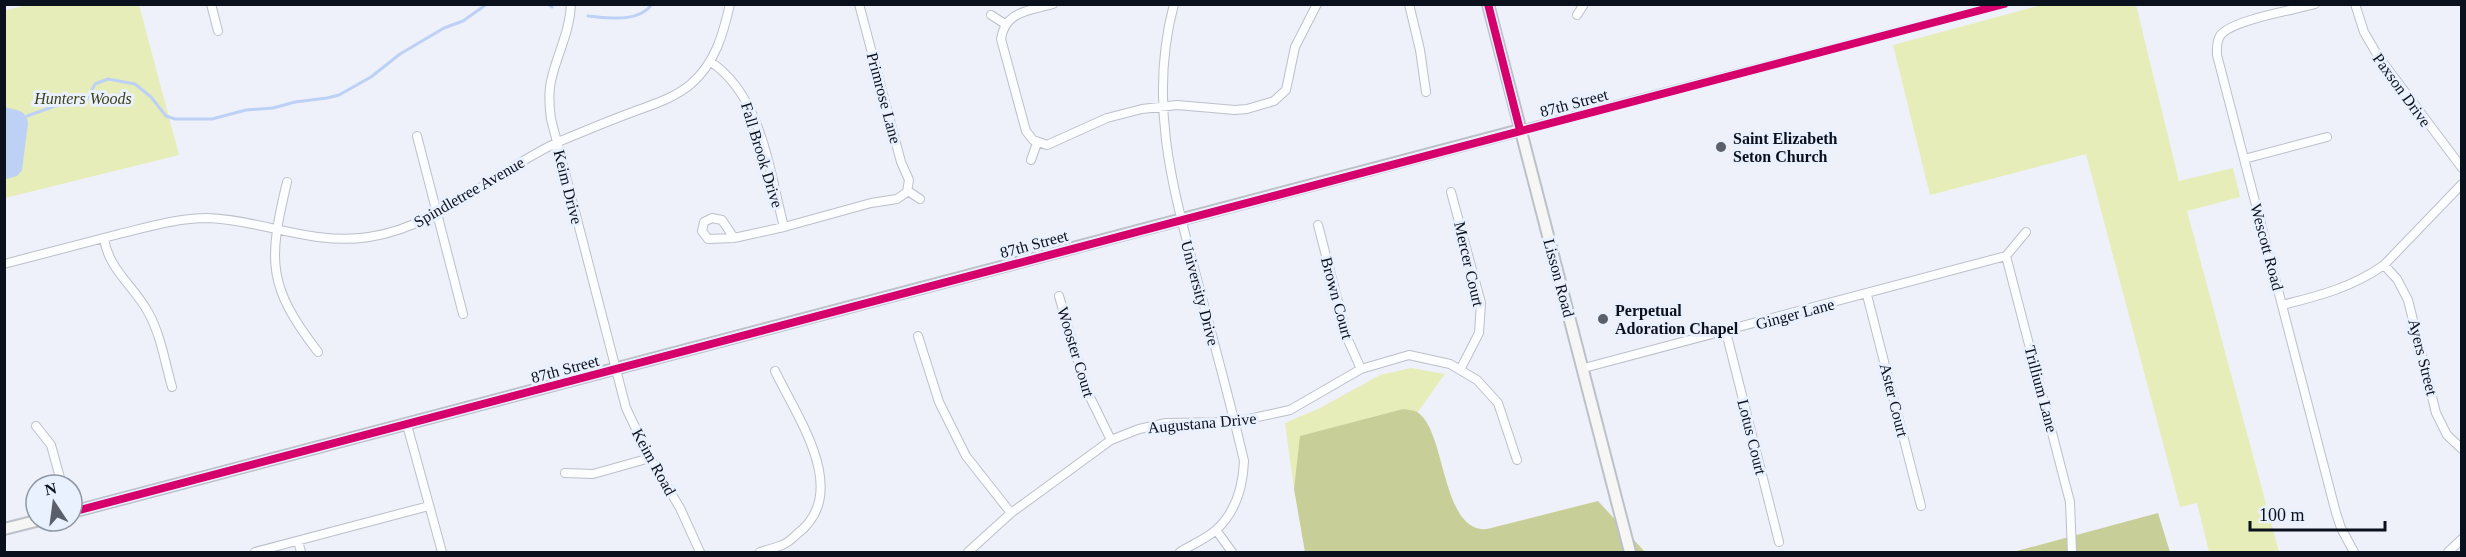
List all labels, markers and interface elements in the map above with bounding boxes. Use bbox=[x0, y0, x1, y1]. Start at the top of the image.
street label: Paxson Drive bbox=[2370, 50, 2434, 130]
street label: Primrose Lane bbox=[864, 51, 904, 145]
street label: 87th Street bbox=[1538, 86, 1610, 120]
park label: Hunters Woods bbox=[33, 90, 132, 107]
street label: Fall Brook Drive bbox=[738, 100, 786, 210]
place label: Saint Elizabeth Seton Church bbox=[1733, 130, 1838, 165]
marker: Saint Elizabeth Seton Church bbox=[1714, 140, 1728, 154]
street label: Keim Drive bbox=[551, 148, 585, 226]
street label: Spindletree Avenue bbox=[411, 153, 528, 231]
street label: Wescott Road bbox=[2247, 202, 2287, 292]
street label: Mercer Court bbox=[1451, 220, 1487, 309]
street label: 87th Street bbox=[998, 227, 1070, 261]
street label: Lisson Road bbox=[1540, 237, 1578, 319]
street label: University Drive bbox=[1177, 239, 1222, 348]
street label: Brown Court bbox=[1318, 255, 1356, 341]
street label: Ginger Lane bbox=[1754, 295, 1836, 334]
place label: Perpetual Adoration Chapel bbox=[1615, 302, 1739, 338]
street label: Wooster Court bbox=[1054, 305, 1098, 400]
marker: Perpetual Adoration Chapel bbox=[1596, 312, 1610, 326]
street label: Ayers Street bbox=[2404, 317, 2441, 398]
street label: Trillium Lane bbox=[2021, 344, 2061, 434]
street label: 87th Street bbox=[529, 352, 601, 386]
street label: Aster Court bbox=[1877, 362, 1911, 439]
street label: Lotus Court bbox=[1734, 398, 1770, 477]
street label: Augustana Drive bbox=[1147, 410, 1257, 437]
street label: Keim Road bbox=[629, 426, 679, 498]
north arrow bbox=[24, 473, 84, 533]
text: N bbox=[43, 479, 59, 498]
scale bar bbox=[2250, 494, 2385, 532]
text: 100 m bbox=[2259, 505, 2305, 525]

